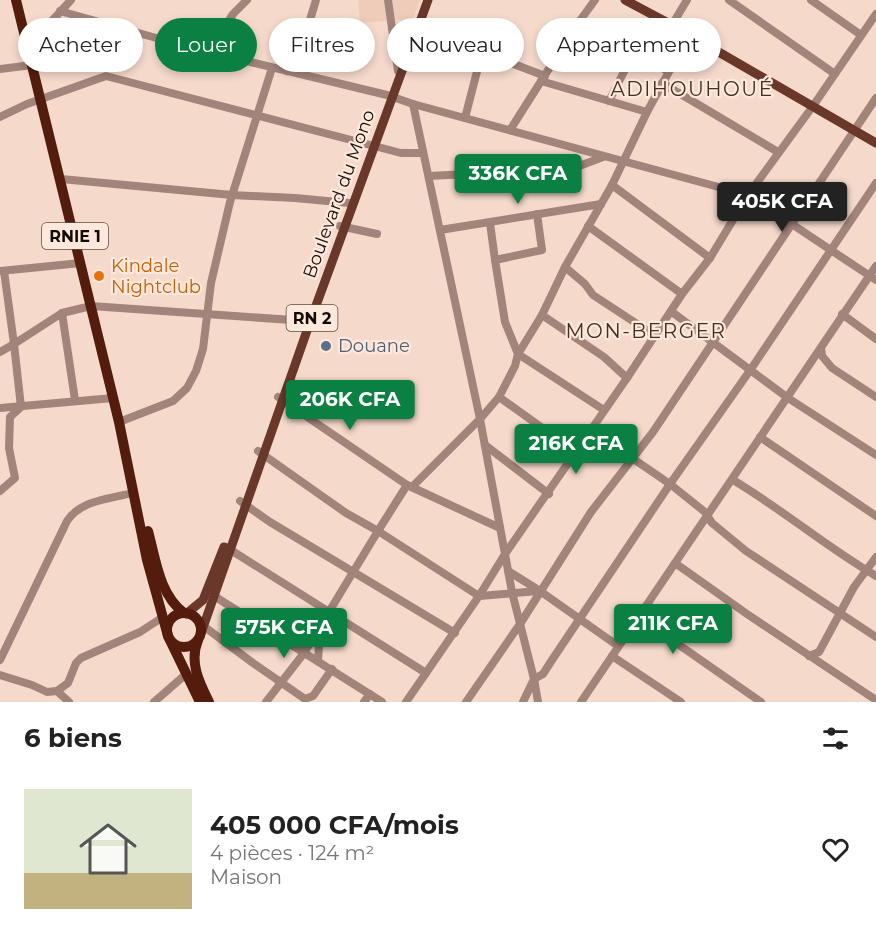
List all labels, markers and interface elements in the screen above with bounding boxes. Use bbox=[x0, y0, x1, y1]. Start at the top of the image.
chip: Acheter bbox=[18, 18, 143, 72]
chip: Louer bbox=[155, 18, 257, 72]
chip: Filtres bbox=[269, 18, 375, 72]
chip: Nouveau bbox=[387, 18, 524, 72]
chip: Appartement bbox=[536, 18, 721, 72]
district label: ADIHOUHOUÉ bbox=[610, 77, 774, 101]
street label: Boulevard du Mono bbox=[298, 107, 380, 281]
pin: 336K CFA bbox=[456, 154, 580, 205]
text: 336K CFA bbox=[469, 161, 567, 185]
pin: 405K CFA bbox=[720, 182, 844, 233]
text: 405K CFA bbox=[731, 189, 833, 213]
road number: RNIE 1 bbox=[42, 223, 108, 249]
place label: Kindale Nightclub bbox=[111, 255, 201, 298]
marker: Kindale Nightclub bbox=[92, 269, 106, 283]
road number: RN 2 bbox=[286, 305, 338, 331]
district label: MON-BERGER bbox=[566, 319, 727, 343]
place label: Douane bbox=[338, 335, 410, 357]
marker: Douane bbox=[319, 339, 333, 353]
pin: 206K CFA bbox=[288, 380, 412, 431]
text: 206K CFA bbox=[300, 387, 400, 411]
pin: 216K CFA bbox=[514, 424, 638, 475]
text: 216K CFA bbox=[529, 431, 623, 455]
pin: 211K CFA bbox=[611, 604, 735, 655]
pin: 575K CFA bbox=[222, 608, 346, 659]
text: 211K CFA bbox=[628, 611, 718, 635]
text: 575K CFA bbox=[235, 615, 333, 639]
text: 6 biens bbox=[24, 722, 122, 754]
icon: filters bbox=[819, 722, 852, 755]
text: 405 000 CFA/mois bbox=[210, 809, 459, 841]
icon: home bbox=[72, 813, 144, 885]
icon: heart bbox=[819, 833, 852, 866]
text: 4 pièces · 124 m² bbox=[210, 841, 374, 865]
text: Maison bbox=[210, 865, 282, 889]

